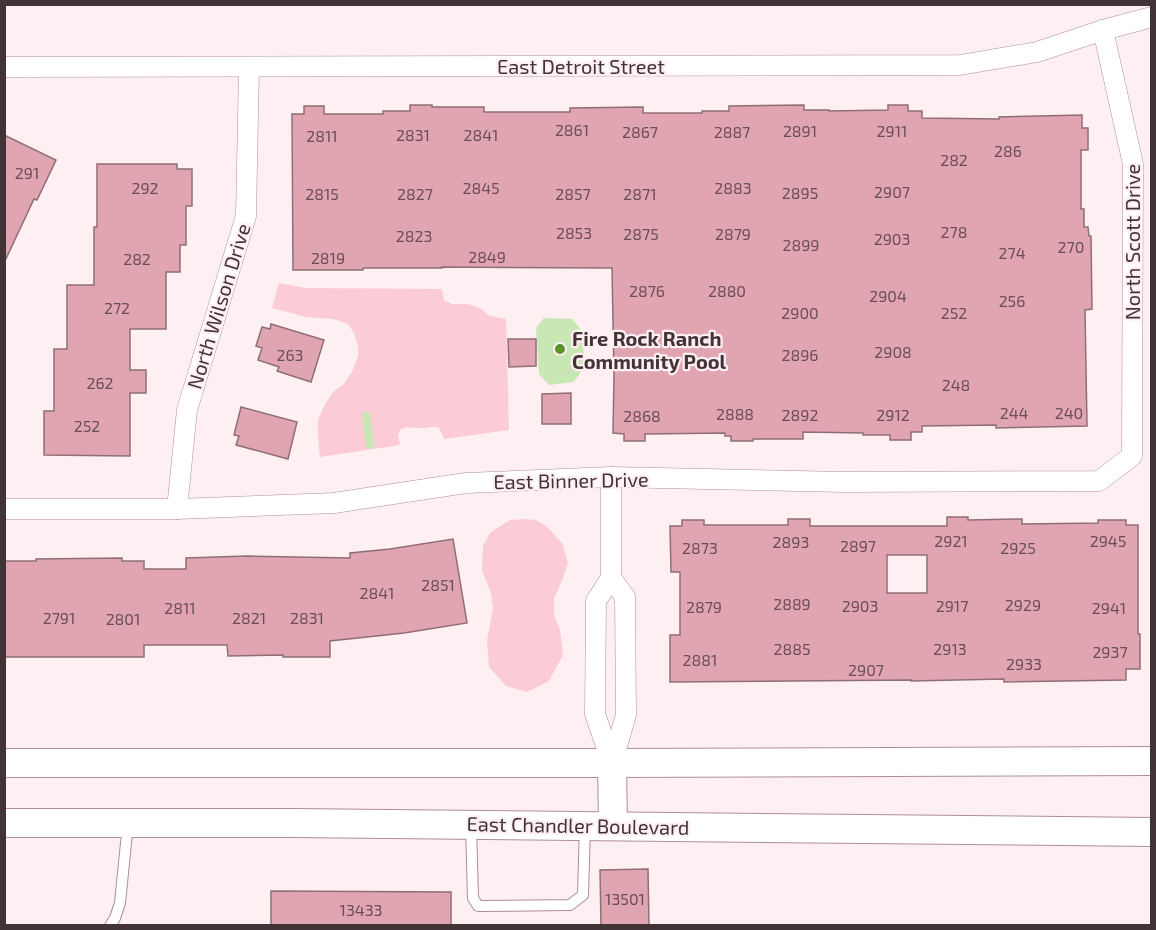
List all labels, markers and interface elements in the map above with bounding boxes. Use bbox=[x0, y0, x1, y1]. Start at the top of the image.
street label: East Detroit Street bbox=[497, 54, 665, 78]
house number: 2861 bbox=[555, 120, 589, 139]
house number: 2891 bbox=[783, 121, 817, 140]
house number: 2911 bbox=[877, 121, 907, 140]
house number: 2867 bbox=[622, 122, 658, 141]
house number: 2887 bbox=[714, 122, 750, 141]
house number: 2831 bbox=[396, 125, 430, 144]
house number: 2841 bbox=[464, 125, 498, 144]
house number: 2811 bbox=[306, 126, 338, 145]
house number: 286 bbox=[994, 141, 1022, 160]
house number: 282 bbox=[940, 150, 968, 169]
house number: 291 bbox=[15, 163, 39, 182]
street label: North Scott Drive bbox=[1120, 164, 1144, 320]
house number: 292 bbox=[131, 178, 159, 197]
house number: 2845 bbox=[462, 178, 500, 197]
house number: 2883 bbox=[714, 178, 752, 197]
house number: 2907 bbox=[874, 182, 910, 201]
house number: 2895 bbox=[782, 183, 818, 202]
house number: 2815 bbox=[305, 184, 339, 203]
house number: 2827 bbox=[397, 184, 433, 203]
house number: 2857 bbox=[555, 184, 591, 203]
house number: 2871 bbox=[623, 184, 657, 203]
street label: North Wilson Drive bbox=[181, 220, 255, 392]
house number: 278 bbox=[941, 222, 967, 241]
house number: 2853 bbox=[556, 223, 592, 242]
house number: 2875 bbox=[623, 224, 659, 243]
house number: 2879 bbox=[715, 224, 751, 243]
house number: 2823 bbox=[396, 226, 432, 245]
house number: 2903 bbox=[874, 229, 910, 248]
house number: 2899 bbox=[782, 235, 820, 254]
house number: 270 bbox=[1058, 237, 1084, 256]
house number: 274 bbox=[998, 243, 1026, 262]
house number: 2849 bbox=[468, 247, 506, 266]
house number: 2819 bbox=[311, 248, 345, 267]
house number: 282 bbox=[123, 249, 151, 268]
house number: 2876 bbox=[629, 281, 665, 300]
house number: 2880 bbox=[708, 281, 746, 300]
house number: 2904 bbox=[869, 286, 907, 305]
house number: 256 bbox=[999, 291, 1025, 310]
house number: 272 bbox=[104, 298, 130, 317]
house number: 2900 bbox=[781, 303, 819, 322]
house number: 252 bbox=[941, 303, 967, 322]
place label: Fire Rock Ranch Community Pool bbox=[572, 326, 726, 374]
marker: Fire Rock Ranch Community Pool bbox=[553, 342, 567, 356]
house number: 2908 bbox=[874, 342, 912, 361]
house number: 263 bbox=[276, 345, 304, 364]
house number: 2896 bbox=[781, 345, 819, 364]
house number: 262 bbox=[86, 373, 114, 392]
house number: 248 bbox=[942, 375, 970, 394]
house number: 244 bbox=[1000, 403, 1028, 422]
house number: 240 bbox=[1055, 403, 1083, 422]
house number: 2888 bbox=[716, 404, 754, 423]
house number: 2892 bbox=[782, 405, 818, 424]
house number: 2912 bbox=[876, 405, 910, 424]
house number: 2868 bbox=[623, 406, 661, 425]
house number: 252 bbox=[74, 416, 100, 435]
street label: East Binner Drive bbox=[493, 467, 649, 493]
house number: 2921 bbox=[934, 531, 968, 550]
house number: 2945 bbox=[1090, 531, 1126, 550]
house number: 2893 bbox=[773, 532, 809, 551]
house number: 2897 bbox=[840, 536, 876, 555]
house number: 2873 bbox=[682, 538, 718, 557]
house number: 2925 bbox=[1000, 538, 1036, 557]
house number: 2851 bbox=[421, 575, 455, 594]
house number: 2841 bbox=[360, 583, 394, 602]
house number: 2889 bbox=[773, 594, 811, 613]
house number: 2929 bbox=[1005, 595, 1041, 614]
house number: 2903 bbox=[842, 596, 878, 615]
house number: 2917 bbox=[936, 596, 968, 615]
house number: 2879 bbox=[686, 597, 722, 616]
house number: 2811 bbox=[164, 598, 196, 617]
house number: 2941 bbox=[1092, 598, 1126, 617]
house number: 2791 bbox=[43, 608, 75, 627]
house number: 2821 bbox=[232, 608, 266, 627]
house number: 2831 bbox=[290, 608, 324, 627]
house number: 2801 bbox=[106, 609, 140, 628]
house number: 2885 bbox=[774, 639, 811, 658]
house number: 2913 bbox=[933, 639, 967, 658]
house number: 2937 bbox=[1092, 642, 1128, 661]
house number: 2881 bbox=[683, 650, 717, 669]
house number: 2933 bbox=[1006, 654, 1042, 673]
house number: 2907 bbox=[848, 660, 884, 679]
street label: East Chandler Boulevard bbox=[466, 811, 690, 839]
house number: 13501 bbox=[605, 889, 645, 908]
house number: 13433 bbox=[340, 900, 382, 919]

